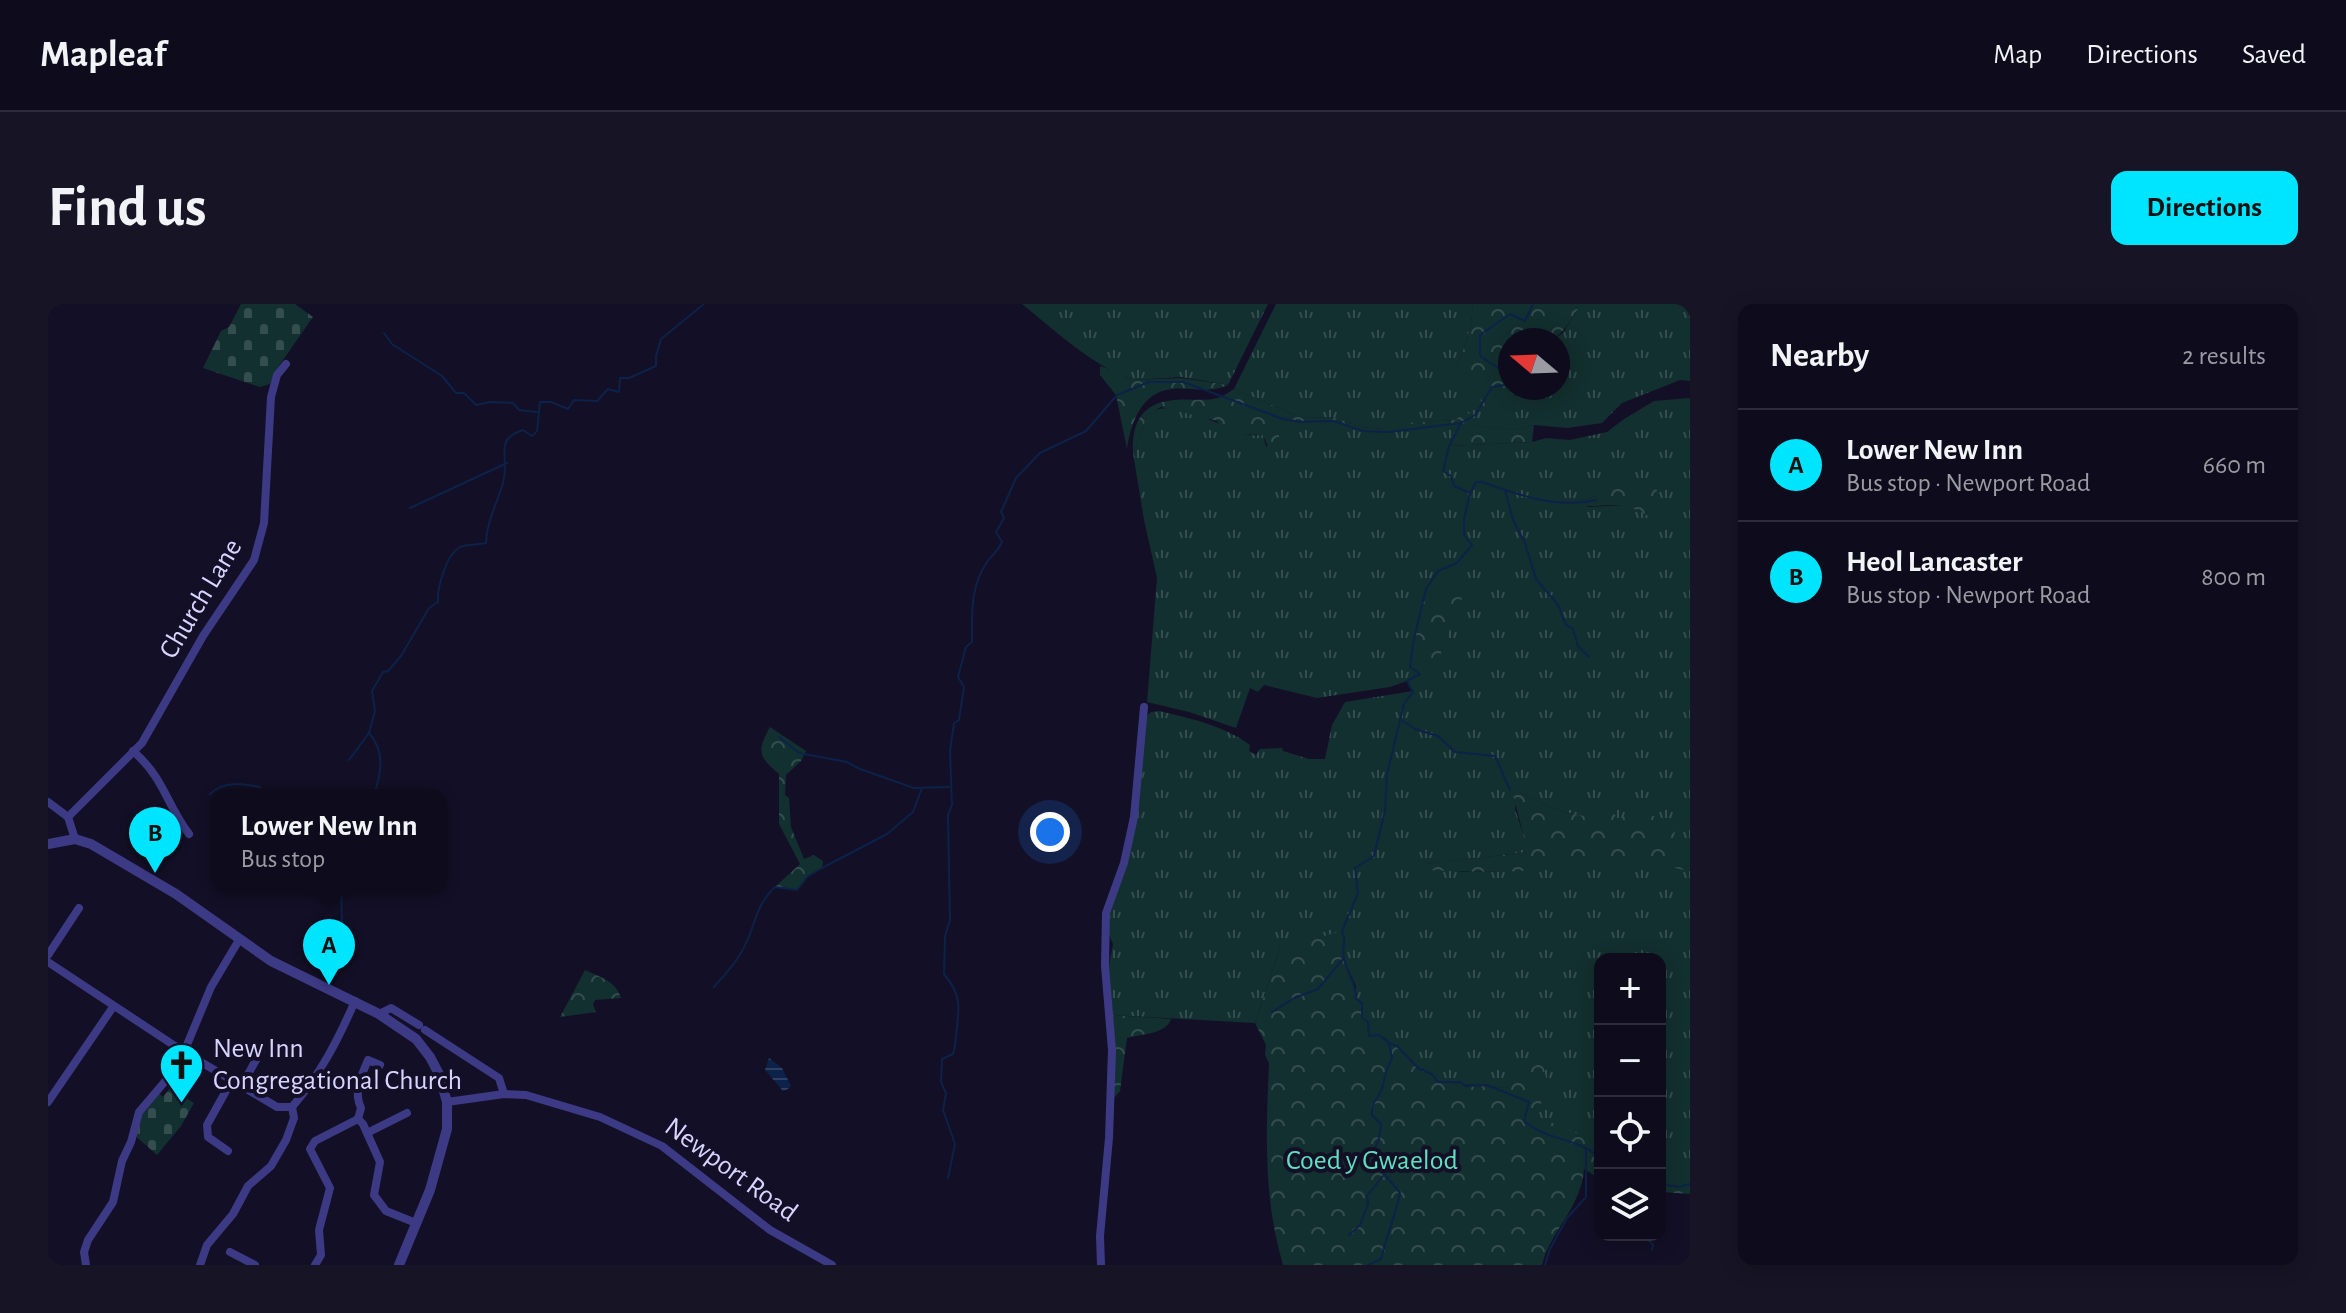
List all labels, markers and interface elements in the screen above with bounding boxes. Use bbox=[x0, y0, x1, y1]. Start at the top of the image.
text: Mapleaf bbox=[40, 36, 166, 74]
text: Map bbox=[1993, 41, 2042, 69]
text: Directions bbox=[2086, 41, 2198, 69]
text: Saved bbox=[2242, 41, 2306, 69]
button: Directions bbox=[2111, 171, 2298, 245]
text: Find us bbox=[48, 180, 206, 236]
north arrow bbox=[1498, 328, 1570, 400]
text: Nearby bbox=[1770, 339, 1869, 373]
text: 2 results bbox=[2182, 343, 2266, 369]
text: Lower New Inn bbox=[1846, 435, 2023, 465]
text: A bbox=[1788, 452, 1804, 478]
text: 660 m bbox=[2203, 452, 2266, 478]
text: Bus stop · Newport Road bbox=[1846, 470, 2090, 496]
street label: Church Lane bbox=[155, 534, 247, 664]
text: Heol Lancaster bbox=[1846, 547, 2023, 577]
text: B bbox=[1788, 564, 1804, 590]
text: 800 m bbox=[2201, 564, 2266, 590]
text: Bus stop · Newport Road bbox=[1846, 582, 2090, 608]
popup bbox=[211, 789, 447, 893]
pin: B bbox=[129, 807, 181, 873]
text: Lower New Inn bbox=[240, 811, 418, 841]
your location bbox=[1030, 812, 1070, 852]
text: Bus stop bbox=[240, 846, 325, 872]
pin: A bbox=[303, 919, 355, 985]
map controls bbox=[1594, 953, 1666, 1241]
button: + bbox=[1594, 953, 1666, 1025]
button: − bbox=[1594, 1025, 1666, 1097]
place label: New Inn Congregational Church bbox=[213, 1035, 462, 1095]
church icon: New Inn Congregational Church bbox=[158, 1041, 206, 1104]
button: locate bbox=[1594, 1097, 1666, 1169]
street label: Newport Road bbox=[660, 1113, 802, 1227]
park label: Coed y Gwaelod bbox=[1286, 1147, 1458, 1175]
button: layers bbox=[1594, 1169, 1666, 1241]

